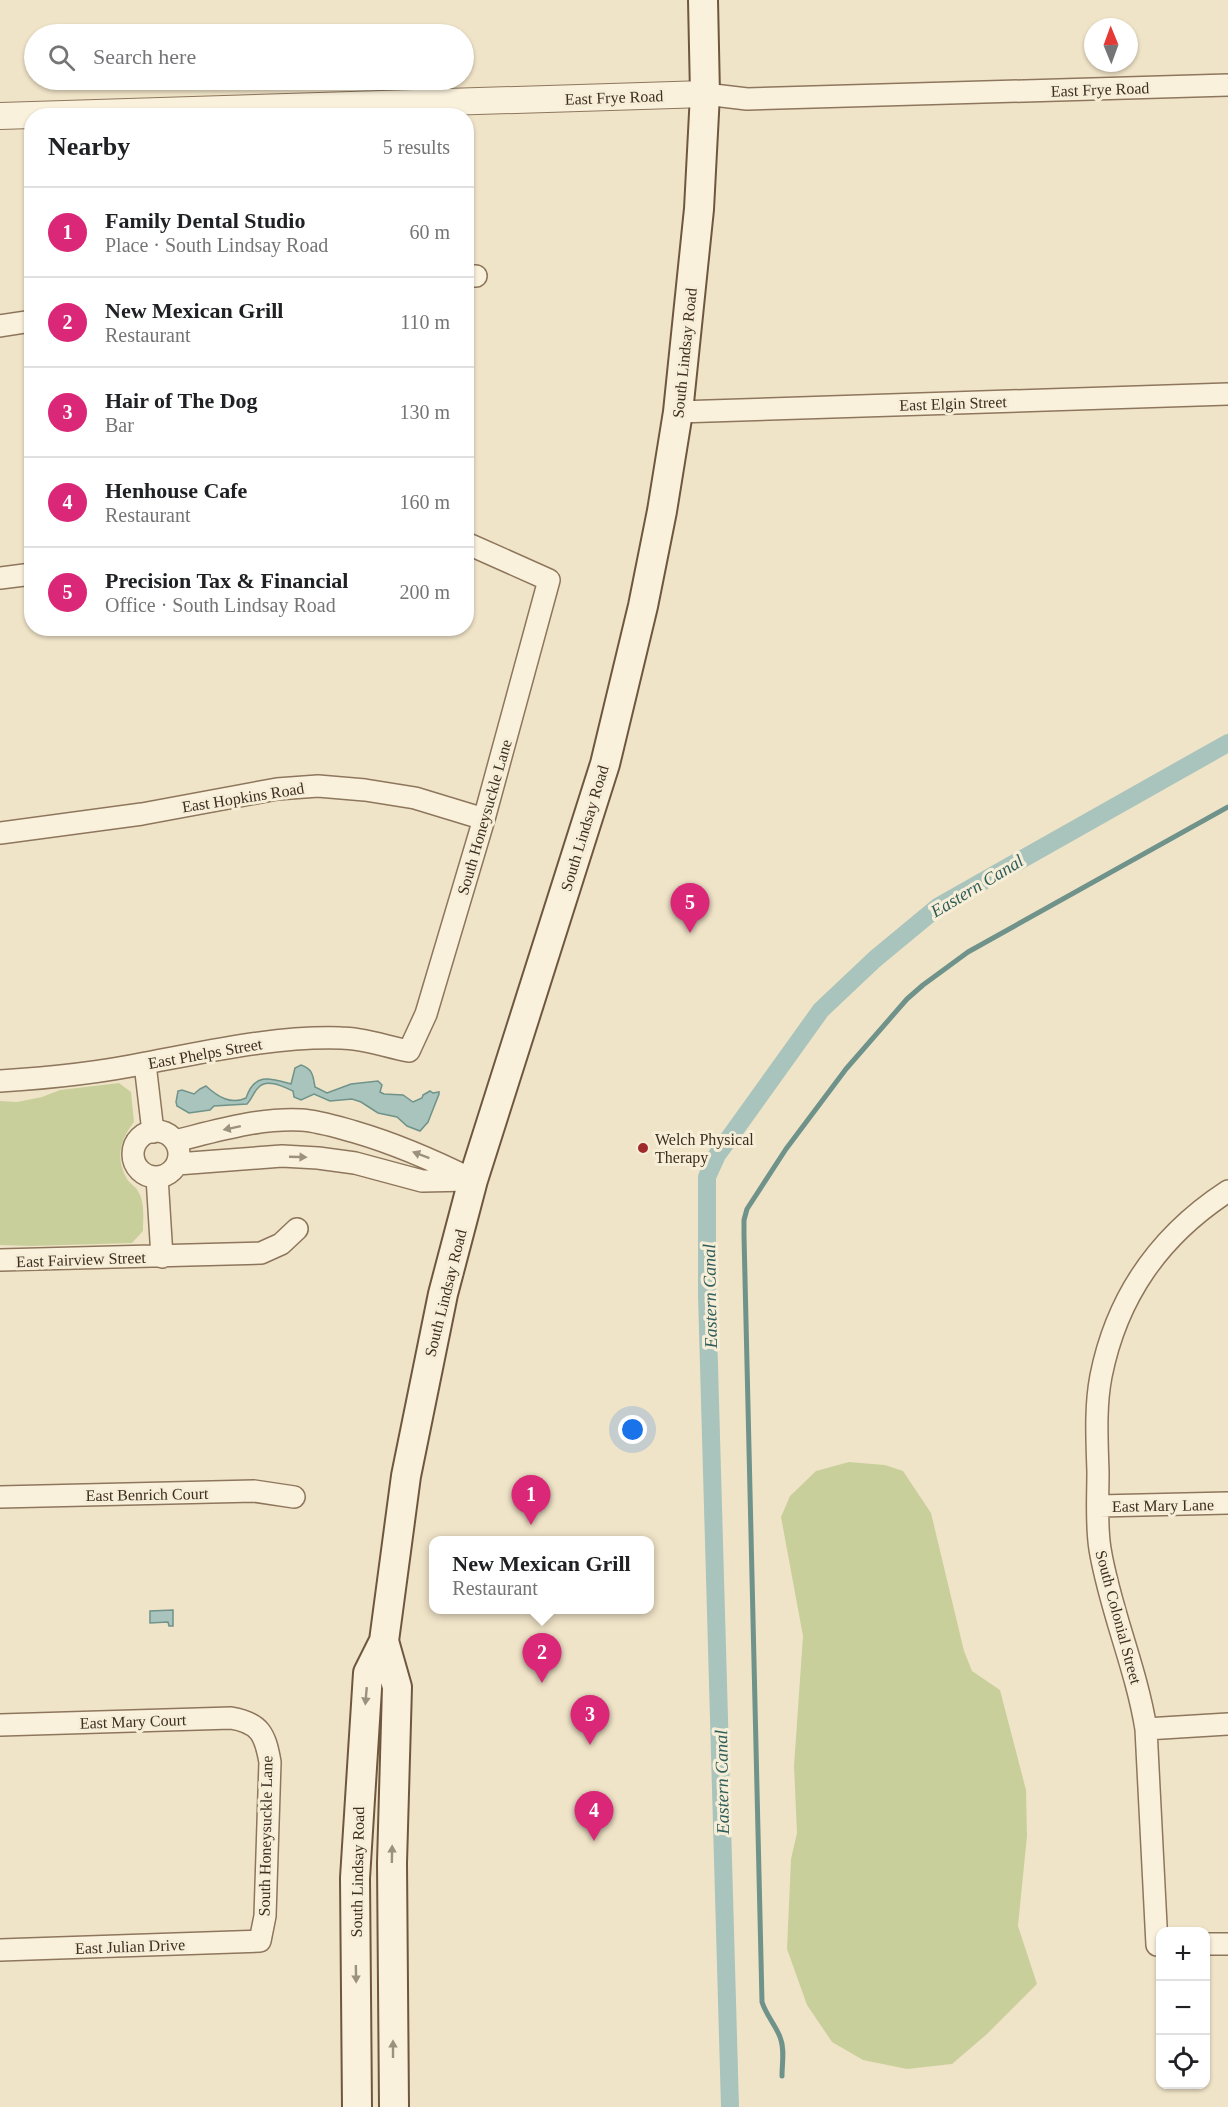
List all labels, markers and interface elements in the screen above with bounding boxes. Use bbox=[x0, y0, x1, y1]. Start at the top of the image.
north arrow bbox=[1084, 18, 1138, 72]
search box bbox=[24, 24, 474, 90]
icon: search bbox=[45, 41, 78, 74]
text: Search here bbox=[93, 44, 196, 69]
street label: East Frye Road bbox=[1050, 79, 1150, 101]
street label: East Frye Road bbox=[564, 87, 664, 109]
text: Nearby bbox=[48, 132, 130, 161]
text: 5 results bbox=[383, 136, 450, 158]
text: Family Dental Studio bbox=[105, 208, 305, 233]
text: 1 bbox=[63, 221, 73, 243]
text: 60 m bbox=[409, 221, 450, 243]
text: Place · South Lindsay Road bbox=[105, 234, 328, 256]
street label: South Lindsay Road bbox=[669, 287, 701, 419]
text: New Mexican Grill bbox=[105, 298, 283, 323]
text: 2 bbox=[63, 311, 73, 333]
text: 110 m bbox=[400, 311, 450, 333]
text: Restaurant bbox=[105, 324, 191, 346]
text: Hair of The Dog bbox=[105, 388, 258, 413]
street label: East Elgin Street bbox=[899, 393, 1008, 415]
text: 3 bbox=[63, 401, 73, 423]
text: 130 m bbox=[399, 401, 450, 423]
text: Bar bbox=[105, 414, 134, 436]
text: Henhouse Cafe bbox=[105, 478, 247, 503]
text: 4 bbox=[63, 491, 73, 513]
text: 160 m bbox=[399, 491, 450, 513]
text: Restaurant bbox=[105, 504, 191, 526]
text: Precision Tax & Financial bbox=[105, 568, 348, 593]
text: 5 bbox=[63, 581, 73, 603]
text: 200 m bbox=[399, 581, 450, 603]
text: Office · South Lindsay Road bbox=[105, 594, 336, 616]
street label: South Honeysuckle Lane bbox=[454, 737, 516, 897]
street label: South Lindsay Road bbox=[557, 763, 613, 893]
street label: East Hopkins Road bbox=[181, 779, 306, 817]
water label: Eastern Canal bbox=[926, 851, 1027, 922]
pin: 5 bbox=[670, 884, 710, 933]
street label: East Phelps Street bbox=[147, 1035, 264, 1073]
one-way arrow bbox=[222, 1124, 241, 1133]
place label: Welch Physical Therapy bbox=[655, 1131, 754, 1167]
marker: Welch Physical Therapy bbox=[636, 1141, 650, 1155]
one-way arrow bbox=[411, 1150, 429, 1160]
one-way arrow bbox=[288, 1152, 307, 1161]
street label: South Lindsay Road bbox=[421, 1228, 471, 1359]
water label: Eastern Canal bbox=[699, 1244, 721, 1349]
street label: East Fairview Street bbox=[16, 1249, 147, 1270]
your location bbox=[618, 1415, 647, 1444]
pin: 1 bbox=[512, 1476, 550, 1525]
street label: East Benrich Court bbox=[86, 1485, 209, 1504]
street label: East Mary Lane bbox=[1112, 1496, 1214, 1516]
popup bbox=[429, 1536, 654, 1614]
street label: South Colonial Street bbox=[1092, 1548, 1145, 1686]
text: New Mexican Grill bbox=[452, 1551, 631, 1576]
text: Restaurant bbox=[452, 1577, 538, 1599]
pin: 2 bbox=[522, 1634, 562, 1683]
one-way arrow bbox=[361, 1686, 371, 1705]
pin: 3 bbox=[570, 1696, 610, 1745]
street label: East Mary Court bbox=[79, 1711, 187, 1733]
water label: Eastern Canal bbox=[711, 1730, 733, 1835]
street label: South Honeysuckle Lane bbox=[256, 1755, 276, 1917]
pin: 4 bbox=[574, 1792, 614, 1841]
street label: South Lindsay Road bbox=[348, 1807, 368, 1938]
one-way arrow bbox=[387, 1844, 397, 1863]
map controls bbox=[1156, 1927, 1210, 2089]
button: + bbox=[1156, 1927, 1210, 1981]
street label: East Julian Drive bbox=[75, 1936, 185, 1957]
one-way arrow bbox=[351, 1965, 360, 1984]
button: − bbox=[1156, 1981, 1210, 2035]
button: locate bbox=[1156, 2035, 1210, 2089]
one-way arrow bbox=[388, 2039, 398, 2058]

